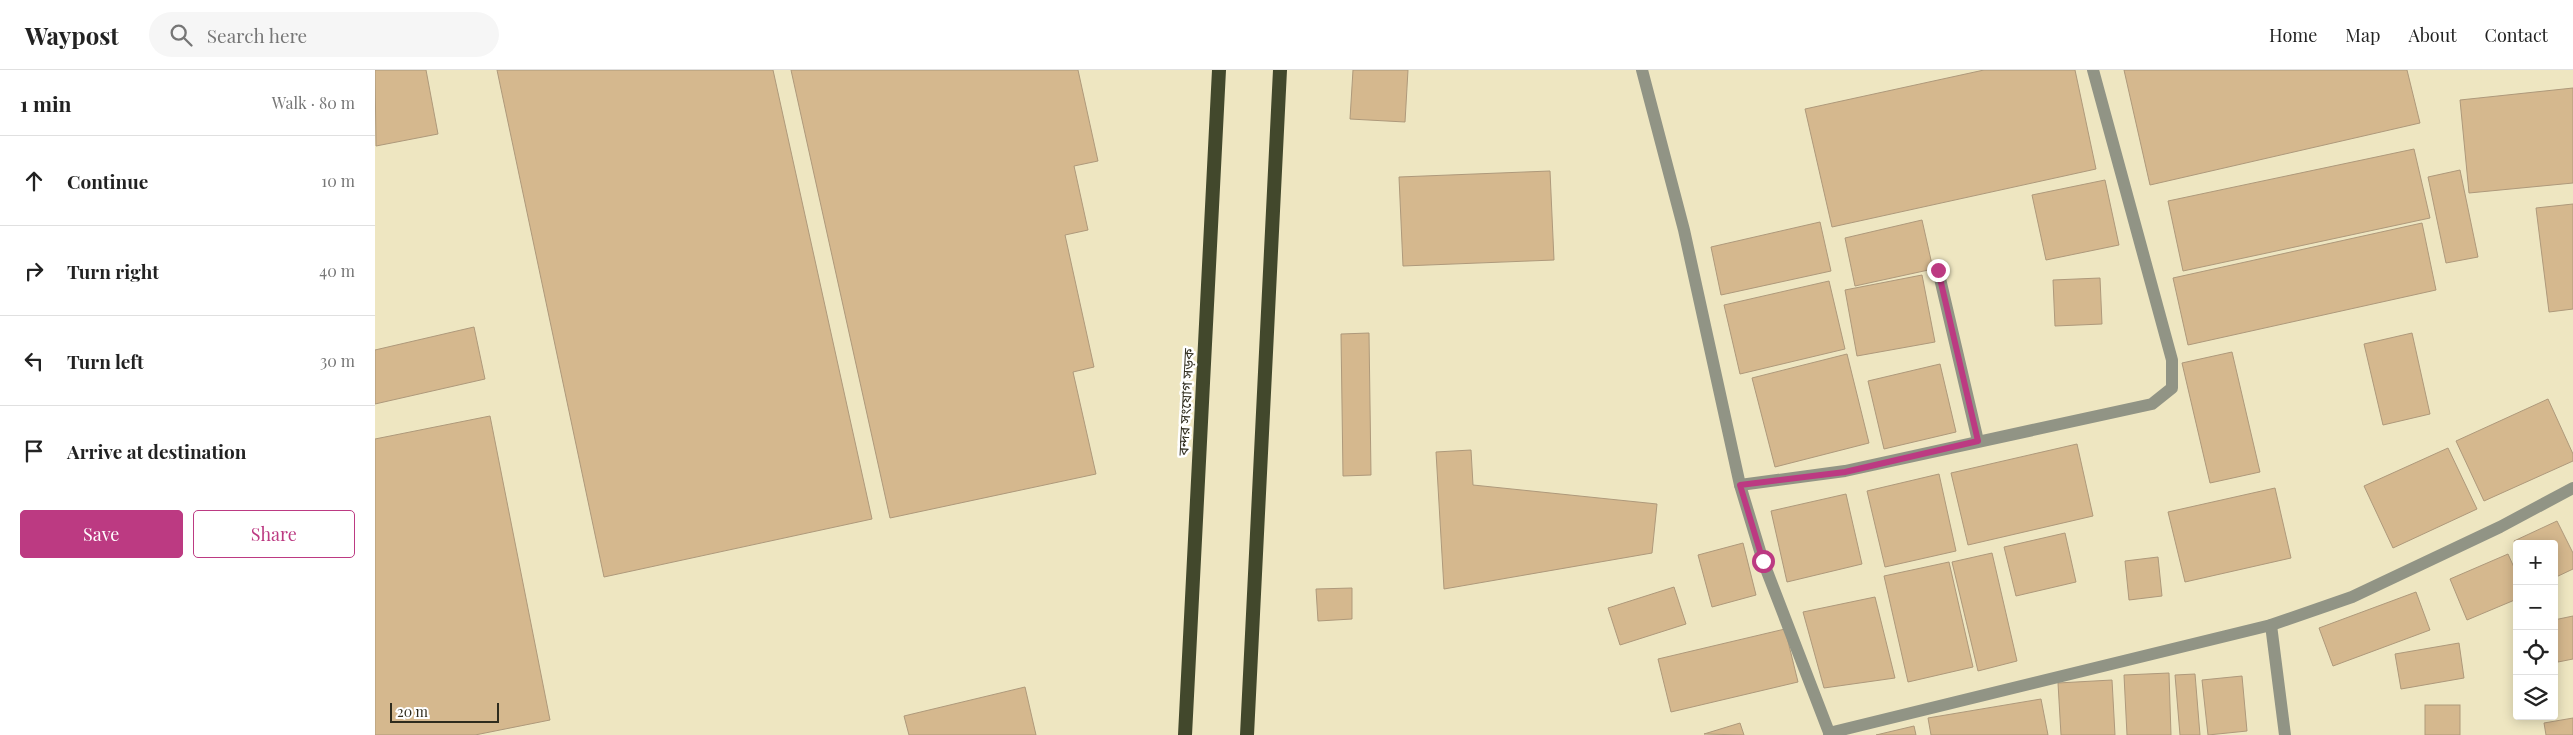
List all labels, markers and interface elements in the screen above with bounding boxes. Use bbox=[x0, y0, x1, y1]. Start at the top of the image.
search box bbox=[149, 12, 499, 57]
text: Waypost bbox=[25, 19, 119, 51]
icon: search bbox=[167, 21, 195, 49]
text: Search here bbox=[207, 22, 307, 48]
text: Home bbox=[2269, 23, 2317, 47]
text: Map bbox=[2345, 23, 2380, 47]
text: About bbox=[2408, 23, 2457, 47]
text: Contact bbox=[2485, 23, 2548, 47]
text: 1 min bbox=[20, 89, 71, 117]
text: Walk · 80 m bbox=[272, 92, 355, 113]
icon: ahead bbox=[20, 167, 48, 195]
text: Continue bbox=[67, 168, 148, 194]
text: 10 m bbox=[321, 170, 355, 191]
icon: right bbox=[20, 257, 48, 285]
text: Turn right bbox=[67, 258, 159, 284]
route end bbox=[1927, 259, 1950, 282]
text: 40 m bbox=[319, 260, 355, 281]
icon: left bbox=[20, 347, 48, 375]
street label: বন্দর সংযোগ সড়ক bbox=[1173, 347, 1198, 457]
text: Turn left bbox=[67, 348, 144, 374]
text: 30 m bbox=[320, 350, 355, 371]
icon: arrive bbox=[20, 437, 48, 465]
text: Arrive at destination bbox=[67, 438, 247, 464]
button: Save bbox=[20, 510, 183, 558]
button: Share bbox=[193, 510, 355, 558]
map controls bbox=[2513, 540, 2558, 720]
button: + bbox=[2513, 540, 2558, 585]
route start bbox=[1752, 550, 1775, 573]
button: − bbox=[2513, 585, 2558, 630]
button: locate bbox=[2513, 630, 2558, 675]
button: layers bbox=[2513, 675, 2558, 720]
scale bar bbox=[390, 700, 499, 723]
text: 20 m bbox=[397, 702, 428, 721]

